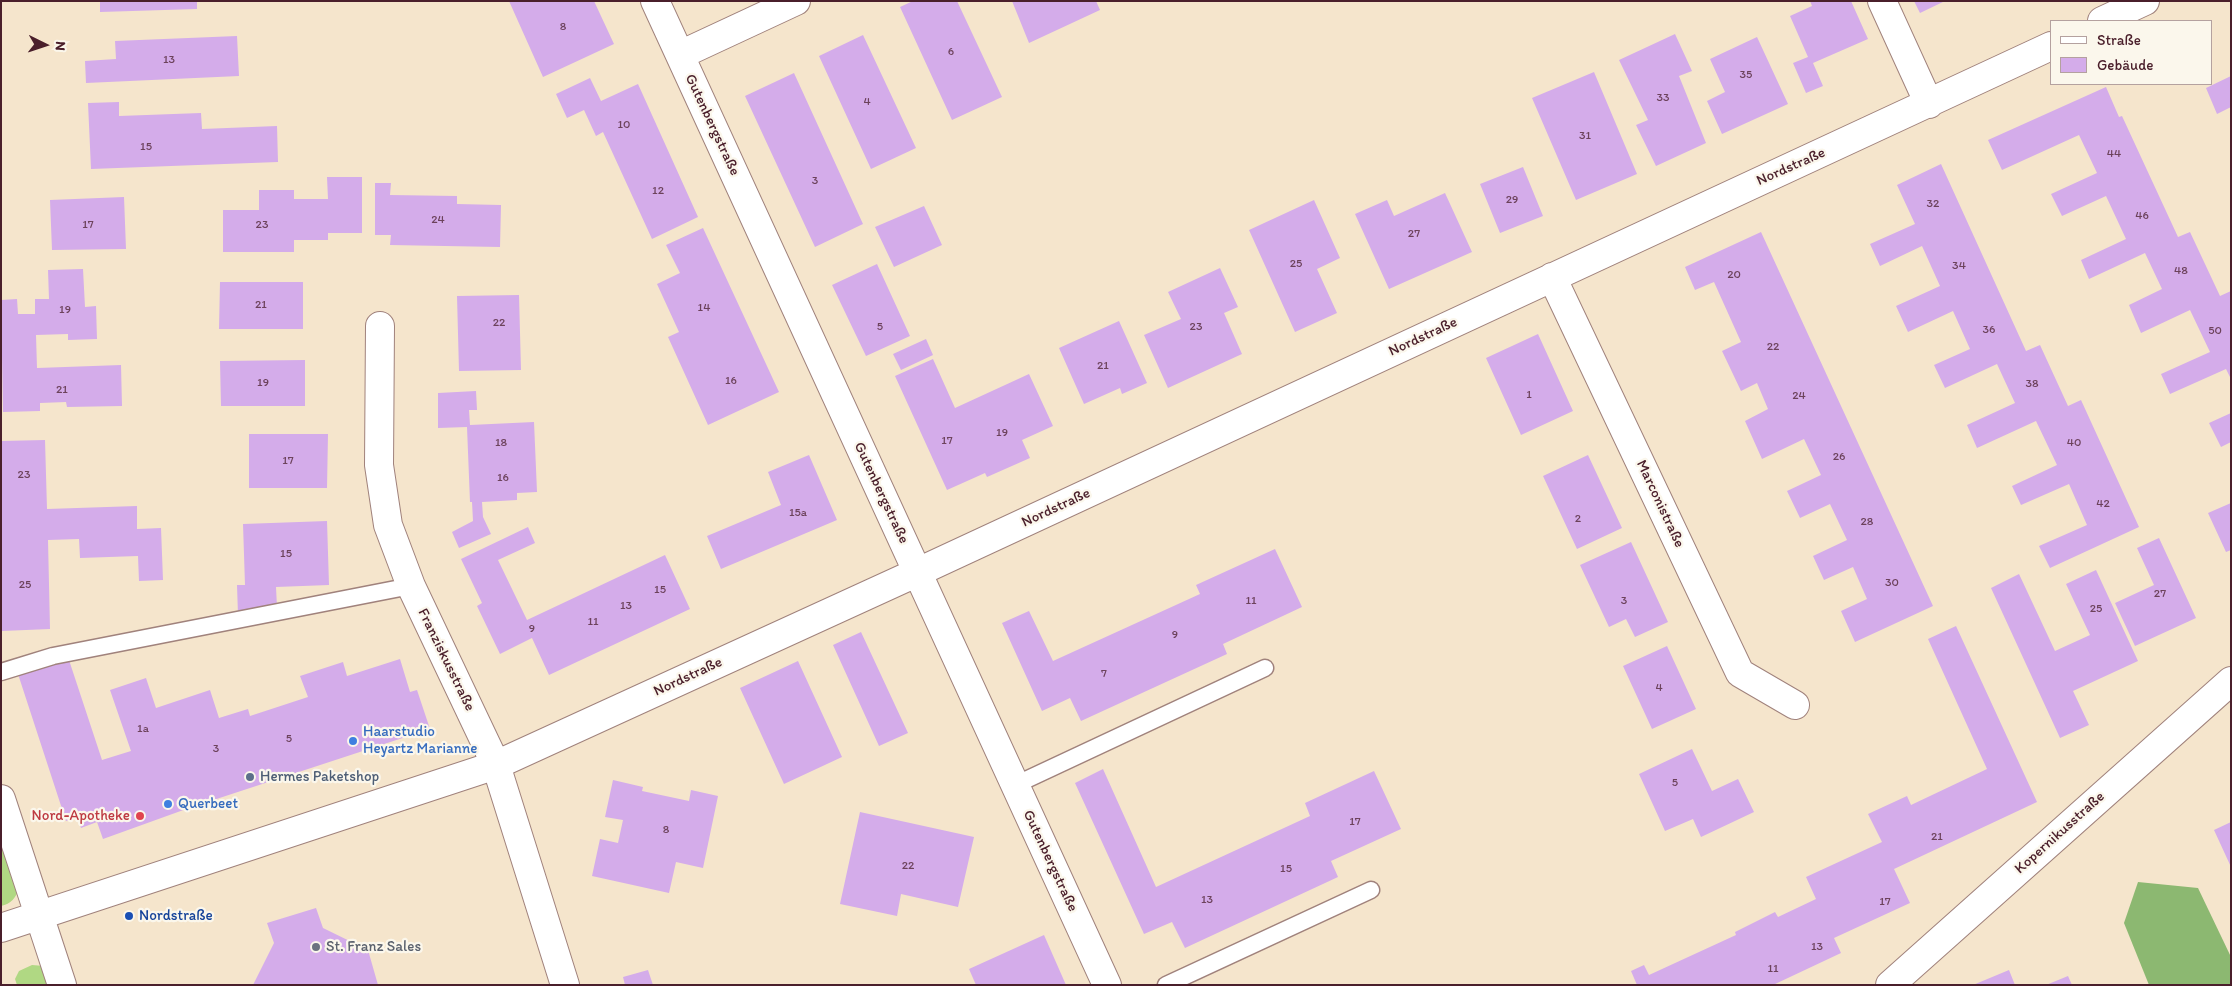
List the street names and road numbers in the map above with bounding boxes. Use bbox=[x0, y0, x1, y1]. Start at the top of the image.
street label: Gutenbergstraße bbox=[681, 71, 743, 179]
street label: Nordstraße bbox=[1754, 144, 1828, 190]
street label: Nordstraße bbox=[1386, 313, 1460, 361]
street label: Gutenbergstraße bbox=[850, 439, 912, 547]
street label: Marconistraße bbox=[1632, 457, 1688, 551]
street label: Nordstraße bbox=[1019, 484, 1093, 532]
street label: Franziskusstraße bbox=[413, 606, 479, 714]
street label: Nordstraße bbox=[651, 653, 725, 701]
street label: Kopernikusstraße bbox=[2011, 788, 2109, 878]
street label: Gutenbergstraße bbox=[1019, 807, 1081, 915]

